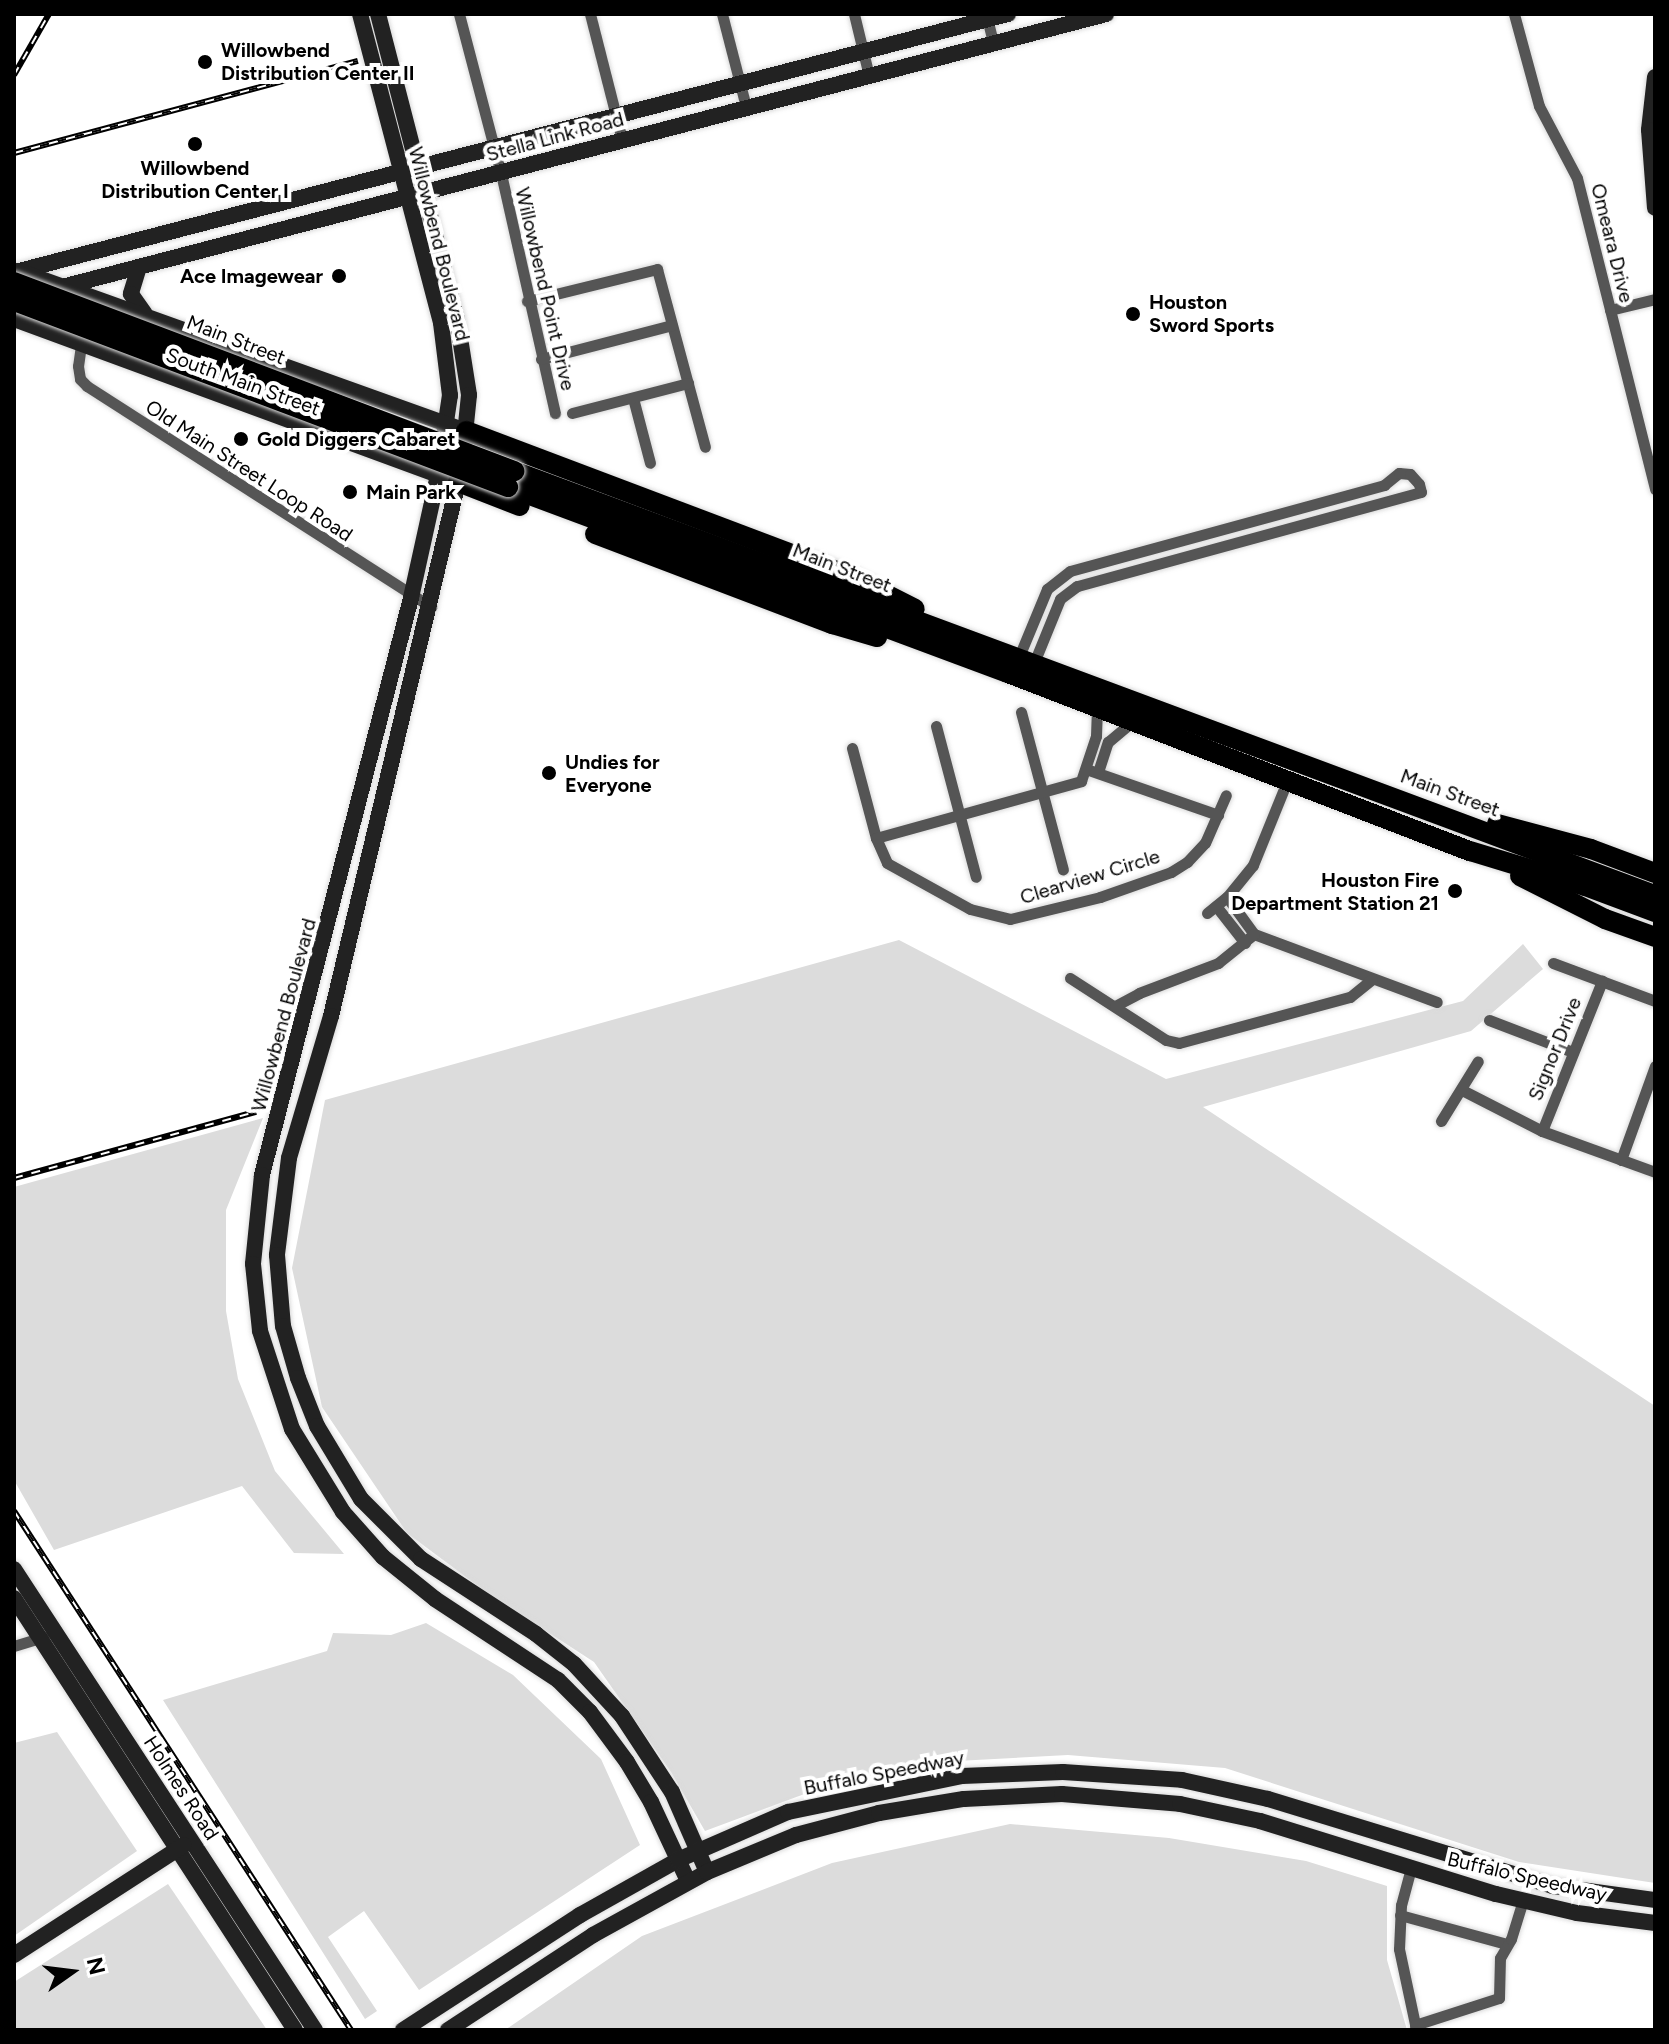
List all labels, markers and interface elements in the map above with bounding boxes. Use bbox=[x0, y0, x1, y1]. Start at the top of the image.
place label: Willowbend Distribution Center II bbox=[221, 38, 414, 85]
marker: Willowbend Distribution Center II bbox=[196, 53, 214, 71]
street label: Stella Link Road bbox=[484, 107, 626, 167]
marker: Willowbend Distribution Center I bbox=[186, 135, 204, 153]
street label: Willowbend Boulevard bbox=[403, 145, 475, 343]
place label: Willowbend Distribution Center I bbox=[101, 156, 289, 203]
street label: Omeara Drive bbox=[1586, 181, 1638, 305]
street label: Willowbend Point Drive bbox=[510, 185, 580, 393]
place label: Ace Imagewear bbox=[180, 264, 323, 288]
marker: Ace Imagewear bbox=[330, 267, 348, 285]
place label: Houston Sword Sports bbox=[1149, 290, 1274, 337]
marker: Houston Sword Sports bbox=[1124, 305, 1142, 323]
street label: Main Street bbox=[183, 310, 289, 370]
street label: South Main Street bbox=[163, 343, 323, 421]
street label: Old Main Street Loop Road bbox=[141, 395, 357, 547]
place label: Gold Diggers Cabaret bbox=[257, 427, 456, 451]
marker: Gold Diggers Cabaret bbox=[232, 430, 250, 448]
place label: Main Park bbox=[366, 480, 456, 504]
marker: Main Park bbox=[341, 483, 359, 501]
street label: Main Street bbox=[789, 538, 895, 598]
place label: Undies for Everyone bbox=[565, 750, 660, 797]
marker: Undies for Everyone bbox=[540, 764, 558, 782]
street label: Main Street bbox=[1397, 764, 1503, 822]
street label: Clearview Circle bbox=[1017, 844, 1163, 910]
place label: Houston Fire Department Station 21 bbox=[1231, 868, 1439, 915]
marker: Houston Fire Department Station 21 bbox=[1446, 882, 1464, 900]
street label: Willowbend Boulevard bbox=[247, 916, 321, 1114]
street label: Signor Drive bbox=[1523, 994, 1587, 1104]
street label: Holmes Road bbox=[138, 1731, 224, 1845]
street label: Buffalo Speedway bbox=[802, 1746, 966, 1800]
street label: Buffalo Speedway bbox=[1445, 1847, 1609, 1907]
north arrow bbox=[32, 1932, 112, 2012]
text: N bbox=[81, 1955, 111, 1978]

